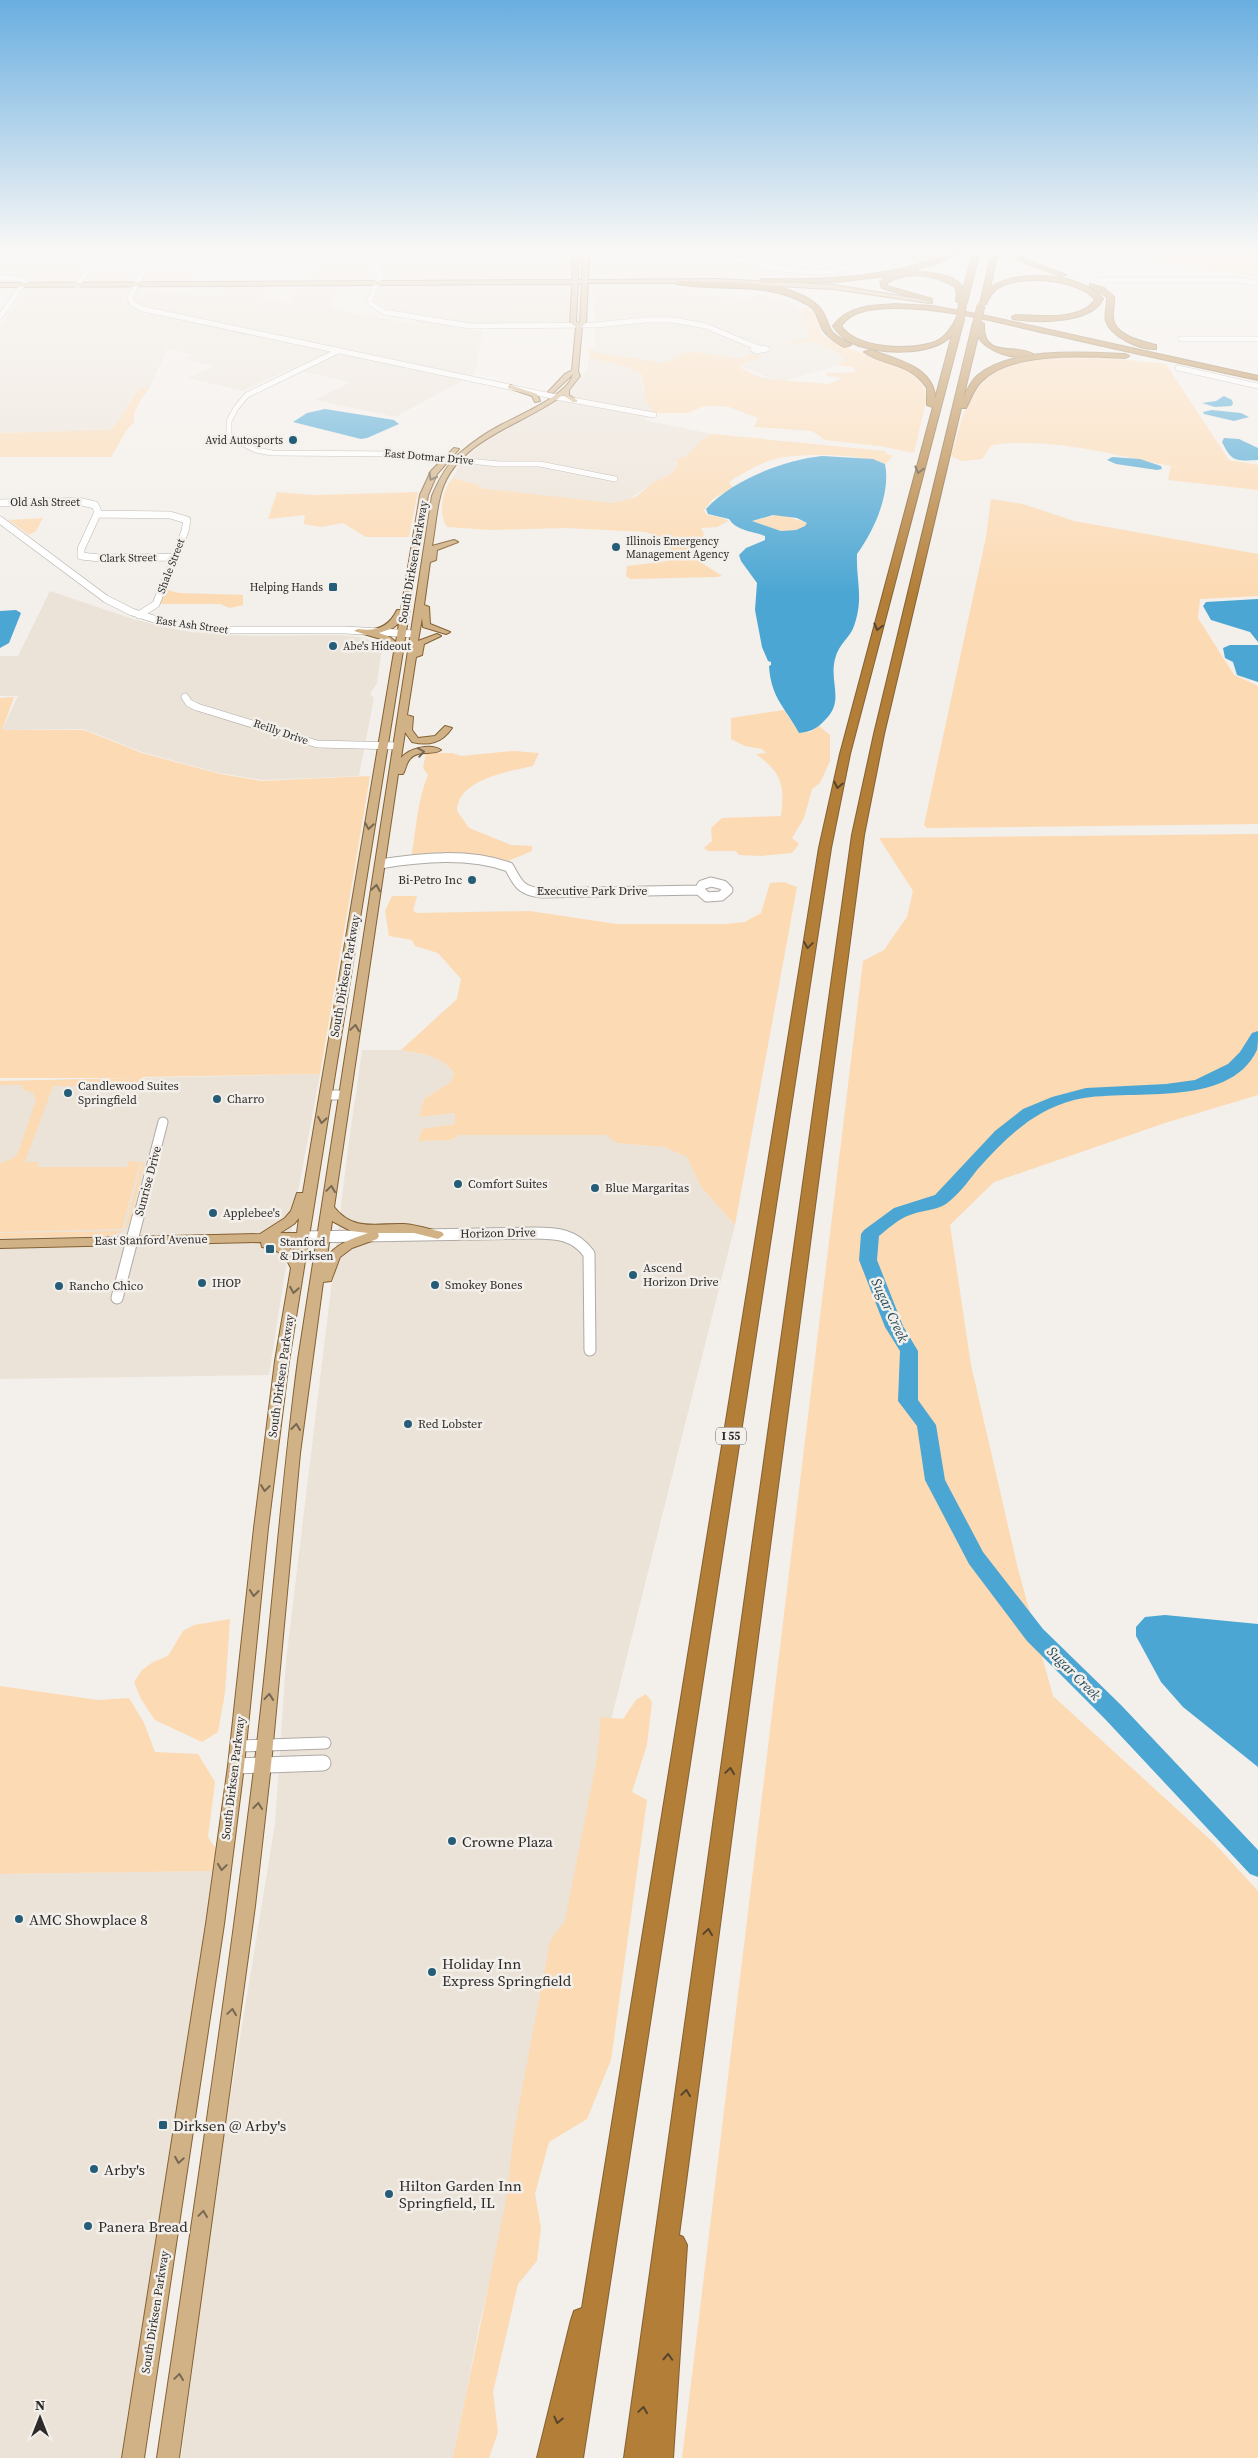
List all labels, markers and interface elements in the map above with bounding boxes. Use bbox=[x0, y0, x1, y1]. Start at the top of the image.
place label: Avid Autosports bbox=[205, 433, 283, 448]
marker: Avid Autosports bbox=[287, 434, 299, 446]
street label: East Dotmar Drive bbox=[384, 446, 475, 468]
one-way arrow bbox=[914, 466, 925, 475]
one-way arrow bbox=[429, 472, 439, 481]
street label: Old Ash Street bbox=[10, 495, 80, 510]
street label: South Dirksen Parkway bbox=[394, 499, 432, 625]
place label: Illinois Emergency Management Agency bbox=[626, 534, 729, 562]
street label: Shale Street bbox=[154, 536, 188, 596]
marker: Illinois Emergency Management Agency bbox=[610, 541, 622, 553]
street label: Clark Street bbox=[99, 550, 157, 566]
place label: Helping Hands bbox=[250, 580, 323, 595]
marker: Helping Hands bbox=[327, 581, 339, 593]
street label: East Ash Street bbox=[155, 613, 229, 638]
one-way arrow bbox=[873, 623, 883, 631]
place label: Abe's Hideout bbox=[343, 639, 411, 654]
marker: Abe's Hideout bbox=[327, 640, 339, 652]
street label: Reilly Drive bbox=[252, 716, 311, 749]
one-way arrow bbox=[416, 747, 425, 757]
one-way arrow bbox=[833, 780, 844, 789]
one-way arrow bbox=[365, 822, 375, 830]
place label: Bi-Petro Inc bbox=[398, 872, 462, 888]
marker: Bi-Petro Inc bbox=[466, 874, 478, 886]
street label: Executive Park Drive bbox=[537, 883, 647, 899]
one-way arrow bbox=[371, 884, 381, 892]
street label: South Dirksen Parkway bbox=[326, 913, 364, 1039]
one-way arrow bbox=[803, 941, 814, 949]
one-way arrow bbox=[349, 1024, 359, 1032]
place label: Candlewood Suites Springfield bbox=[78, 1078, 179, 1108]
marker: Candlewood Suites Springfield bbox=[62, 1087, 74, 1099]
place label: Charro bbox=[227, 1091, 265, 1107]
marker: Charro bbox=[211, 1093, 223, 1105]
one-way arrow bbox=[317, 1115, 327, 1124]
street label: Sunrise Drive bbox=[131, 1144, 165, 1218]
place label: Comfort Suites bbox=[468, 1176, 547, 1192]
marker: Comfort Suites bbox=[452, 1178, 464, 1190]
place label: Blue Margaritas bbox=[605, 1180, 689, 1196]
marker: Blue Margaritas bbox=[589, 1182, 601, 1194]
one-way arrow bbox=[325, 1184, 335, 1193]
place label: Applebee's bbox=[223, 1205, 280, 1221]
marker: Applebee's bbox=[207, 1207, 219, 1219]
street label: Horizon Drive bbox=[460, 1224, 536, 1242]
street label: East Stanford Avenue bbox=[94, 1231, 208, 1249]
place label: Stanford & Dirksen bbox=[280, 1234, 334, 1264]
marker: Stanford & Dirksen bbox=[264, 1243, 276, 1255]
place label: Ascend Horizon Drive bbox=[643, 1260, 719, 1290]
marker: Ascend Horizon Drive bbox=[627, 1269, 639, 1281]
place label: IHOP bbox=[212, 1275, 241, 1291]
water label: Sugar Creek bbox=[866, 1275, 914, 1346]
marker: IHOP bbox=[196, 1277, 208, 1289]
place label: Smokey Bones bbox=[445, 1277, 522, 1293]
place label: Rancho Chico bbox=[69, 1278, 144, 1294]
marker: Smokey Bones bbox=[429, 1279, 441, 1291]
marker: Rancho Chico bbox=[53, 1280, 65, 1292]
one-way arrow bbox=[289, 1285, 299, 1294]
street label: South Dirksen Parkway bbox=[264, 1313, 298, 1439]
place label: Red Lobster bbox=[418, 1416, 482, 1432]
marker: Red Lobster bbox=[402, 1418, 414, 1430]
one-way arrow bbox=[290, 1423, 301, 1431]
road number: I 55 bbox=[716, 1428, 746, 1444]
one-way arrow bbox=[260, 1485, 271, 1493]
one-way arrow bbox=[249, 1589, 260, 1597]
water label: Sugar Creek bbox=[1043, 1642, 1106, 1705]
one-way arrow bbox=[263, 1693, 274, 1701]
street label: South Dirksen Parkway bbox=[217, 1715, 249, 1841]
one-way arrow bbox=[724, 1766, 735, 1774]
one-way arrow bbox=[252, 1801, 263, 1809]
place label: Crowne Plaza bbox=[462, 1831, 553, 1852]
marker: Crowne Plaza bbox=[446, 1835, 458, 1847]
one-way arrow bbox=[218, 1862, 228, 1871]
place label: AMC Showplace 8 bbox=[29, 1909, 148, 1930]
marker: AMC Showplace 8 bbox=[13, 1913, 25, 1925]
one-way arrow bbox=[702, 1927, 713, 1935]
place label: Holiday Inn Express Springfield bbox=[442, 1953, 572, 1991]
marker: Holiday Inn Express Springfield bbox=[426, 1966, 438, 1978]
one-way arrow bbox=[226, 2008, 236, 2016]
one-way arrow bbox=[680, 2088, 691, 2096]
place label: Dirksen @ Arby's bbox=[173, 2115, 286, 2136]
marker: Dirksen @ Arby's bbox=[157, 2119, 169, 2131]
one-way arrow bbox=[175, 2156, 185, 2165]
place label: Arby's bbox=[104, 2159, 145, 2180]
marker: Arby's bbox=[88, 2163, 100, 2175]
place label: Hilton Garden Inn Springfield, IL bbox=[399, 2175, 522, 2213]
marker: Hilton Garden Inn Springfield, IL bbox=[383, 2188, 395, 2200]
one-way arrow bbox=[197, 2210, 208, 2218]
place label: Panera Bread bbox=[98, 2216, 188, 2237]
marker: Panera Bread bbox=[82, 2220, 94, 2232]
street label: South Dirksen Parkway bbox=[137, 2249, 173, 2375]
one-way arrow bbox=[662, 2353, 673, 2361]
one-way arrow bbox=[174, 2373, 184, 2382]
north arrow bbox=[15, 2393, 65, 2443]
text: N bbox=[35, 2395, 45, 2415]
one-way arrow bbox=[637, 2405, 648, 2413]
one-way arrow bbox=[553, 2415, 564, 2424]

